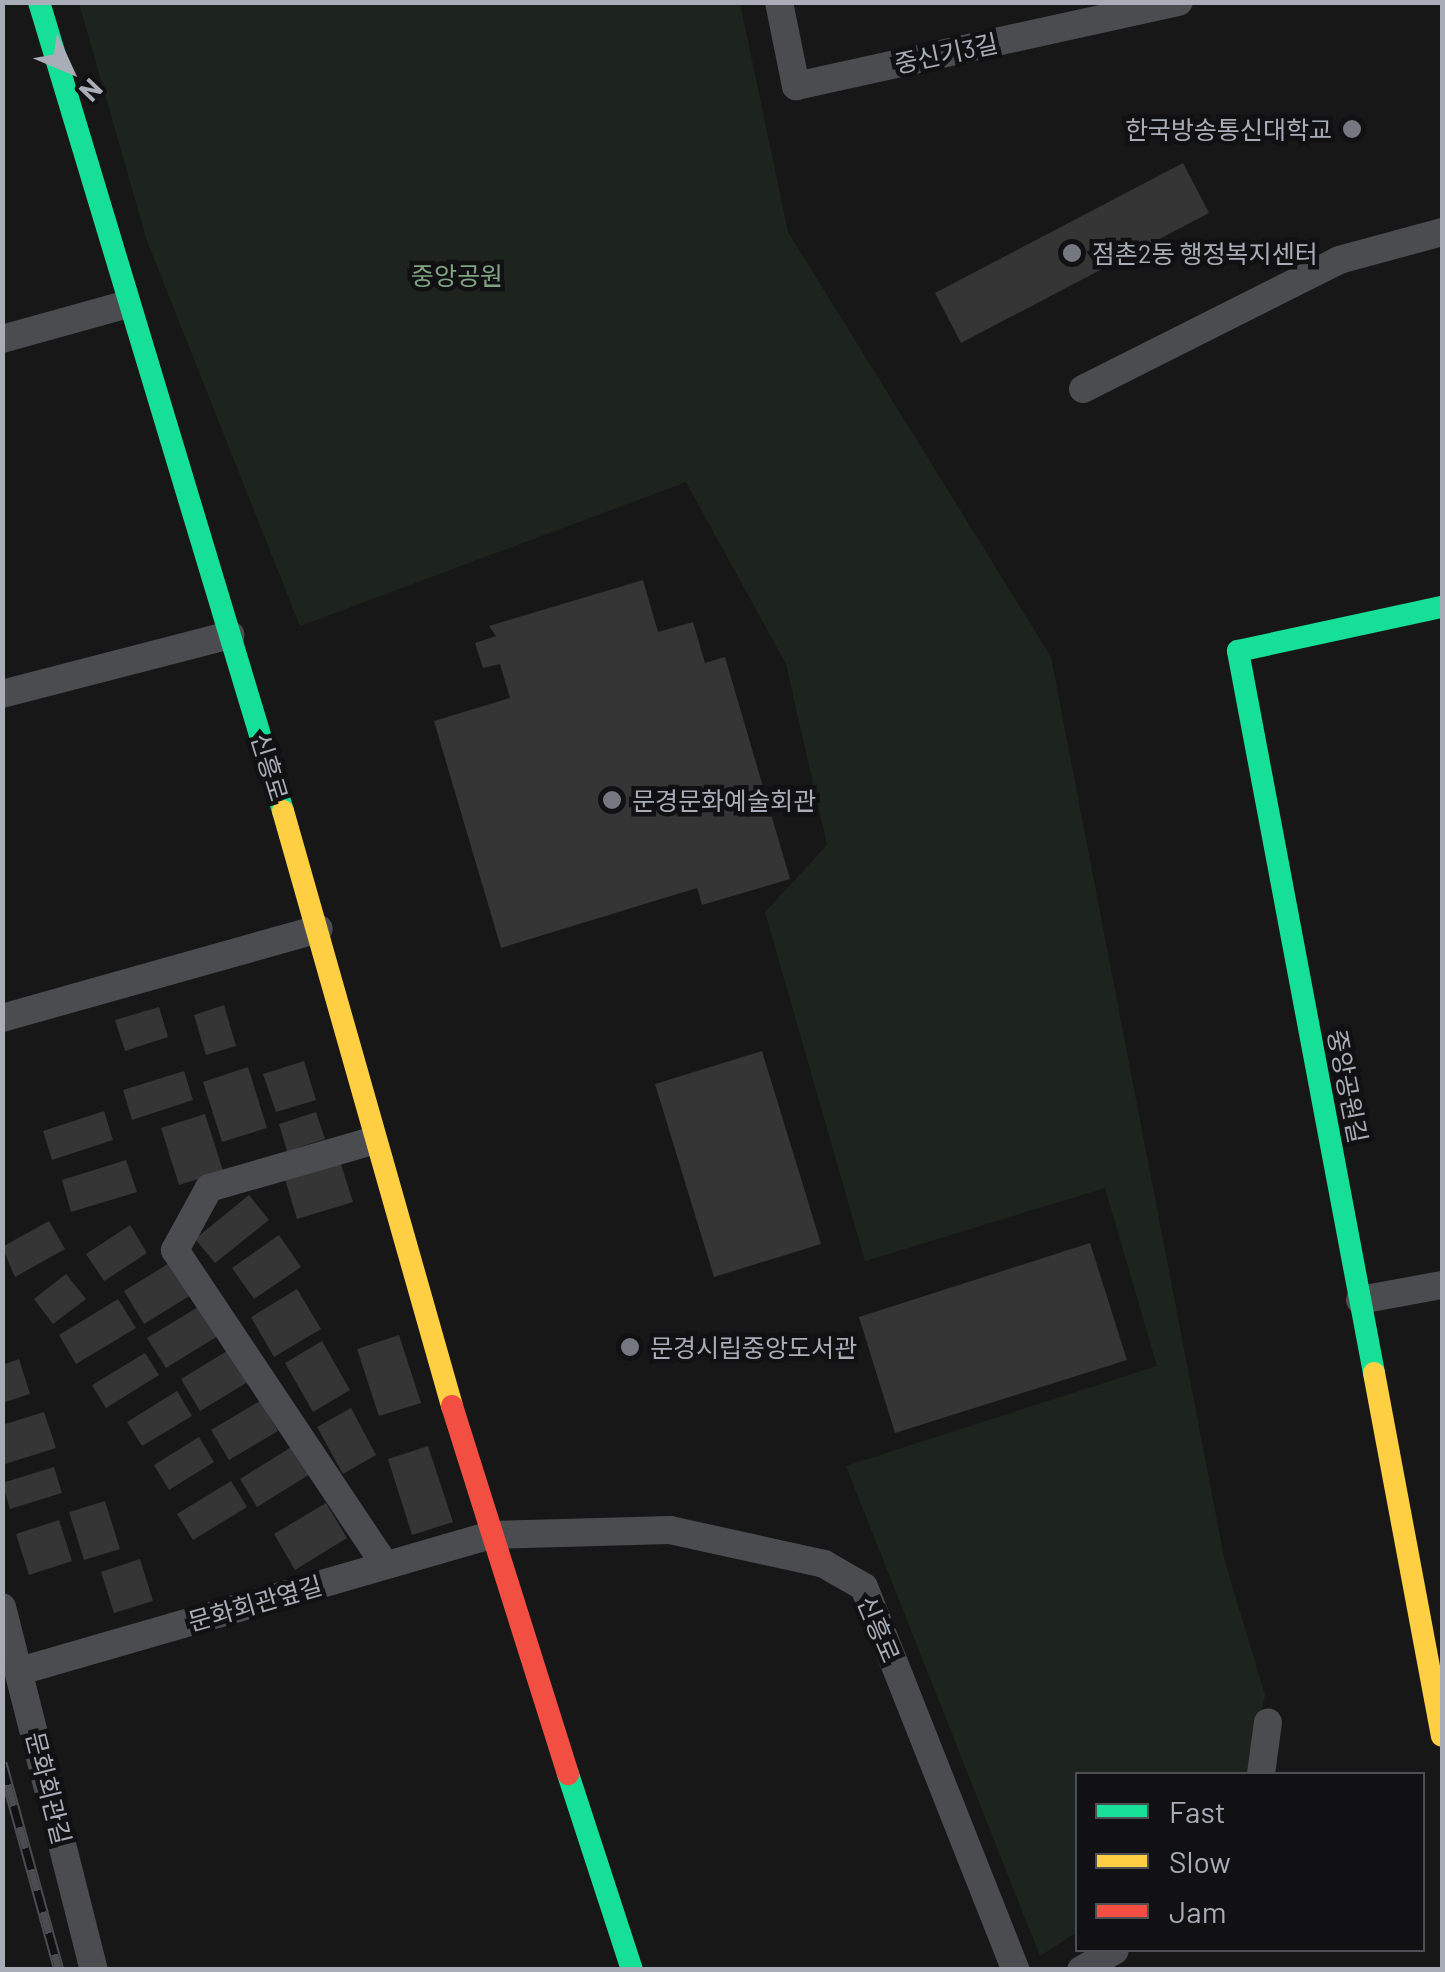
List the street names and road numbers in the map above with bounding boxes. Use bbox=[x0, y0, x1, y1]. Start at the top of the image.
street label: 중신기3길 bbox=[892, 27, 1000, 79]
street label: 신흥로 bbox=[246, 730, 294, 804]
street label: 중앙공원길 bbox=[1322, 1027, 1374, 1145]
street label: 문화회관옆길 bbox=[185, 1570, 325, 1636]
street label: 신흥로 bbox=[852, 1591, 906, 1667]
street label: 문화회관길 bbox=[21, 1729, 77, 1847]

